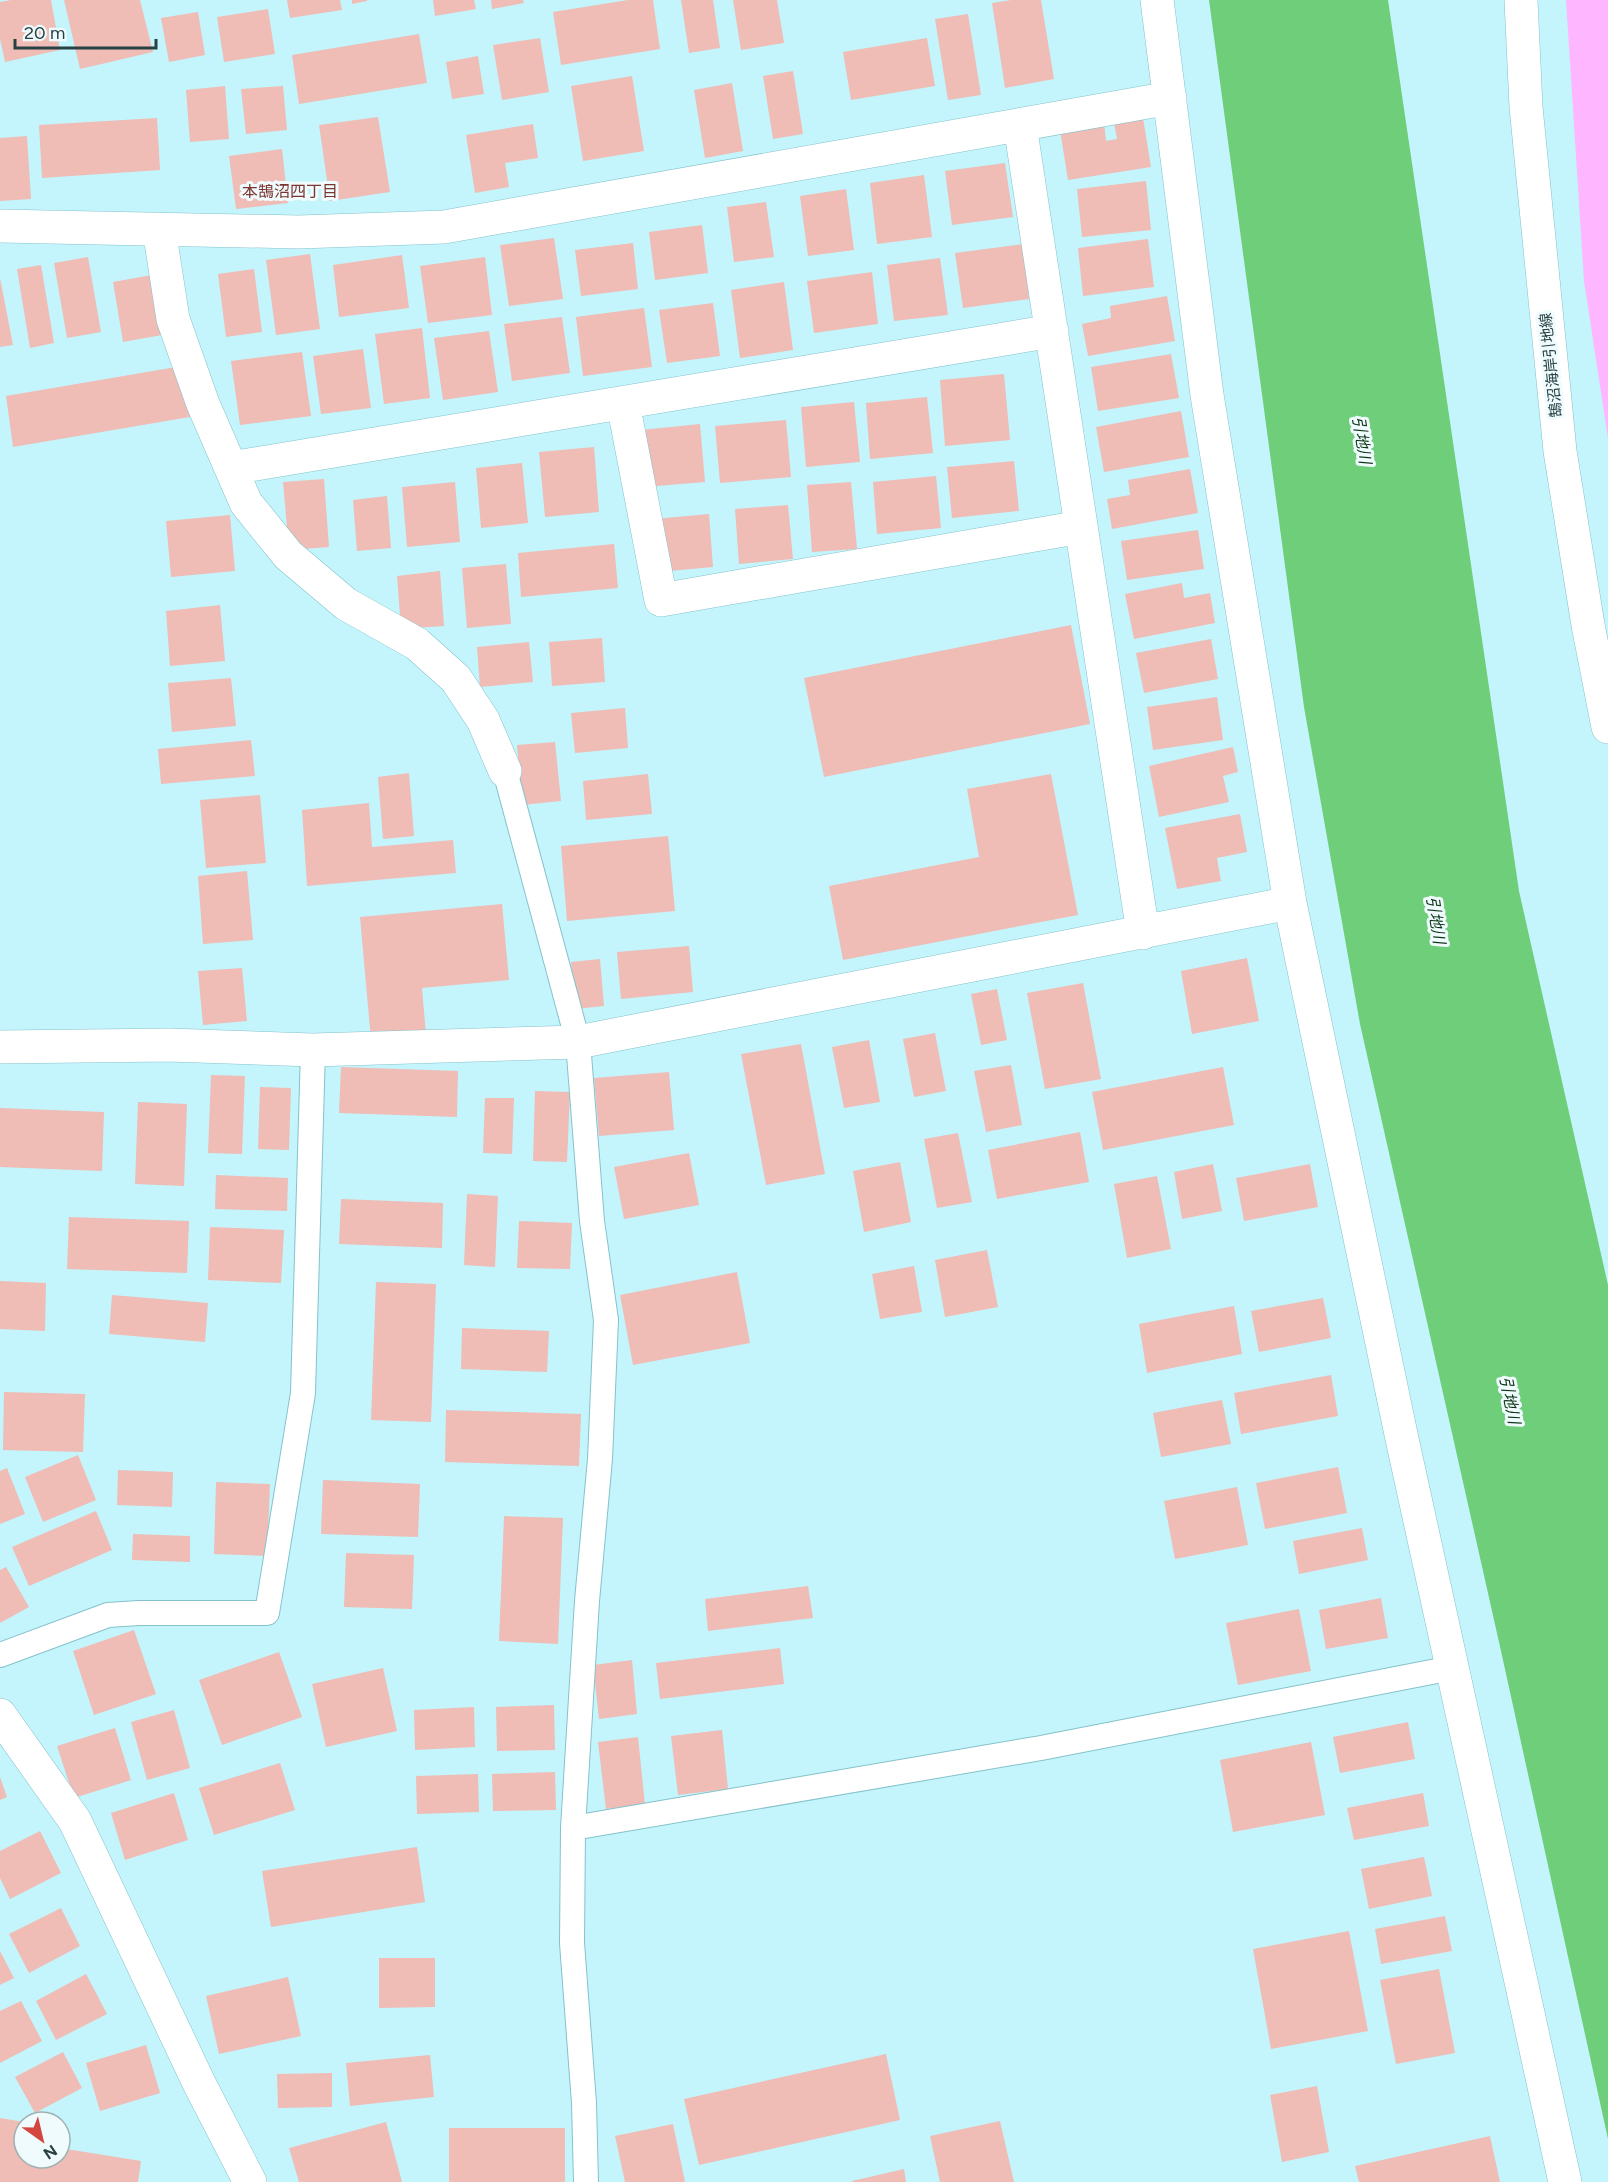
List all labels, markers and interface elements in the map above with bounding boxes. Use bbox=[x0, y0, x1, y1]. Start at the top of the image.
scale bar bbox=[15, 12, 156, 50]
text: 20 m bbox=[24, 22, 65, 44]
district label: 本鵠沼四丁目 bbox=[242, 182, 338, 201]
street label: 鵠沼海岸引地線 bbox=[1537, 312, 1565, 418]
water label: 引地川 bbox=[1349, 415, 1375, 467]
water label: 引地川 bbox=[1423, 895, 1449, 947]
water label: 引地川 bbox=[1496, 1375, 1524, 1427]
north arrow bbox=[12, 2110, 72, 2170]
text: N bbox=[40, 2141, 61, 2163]

